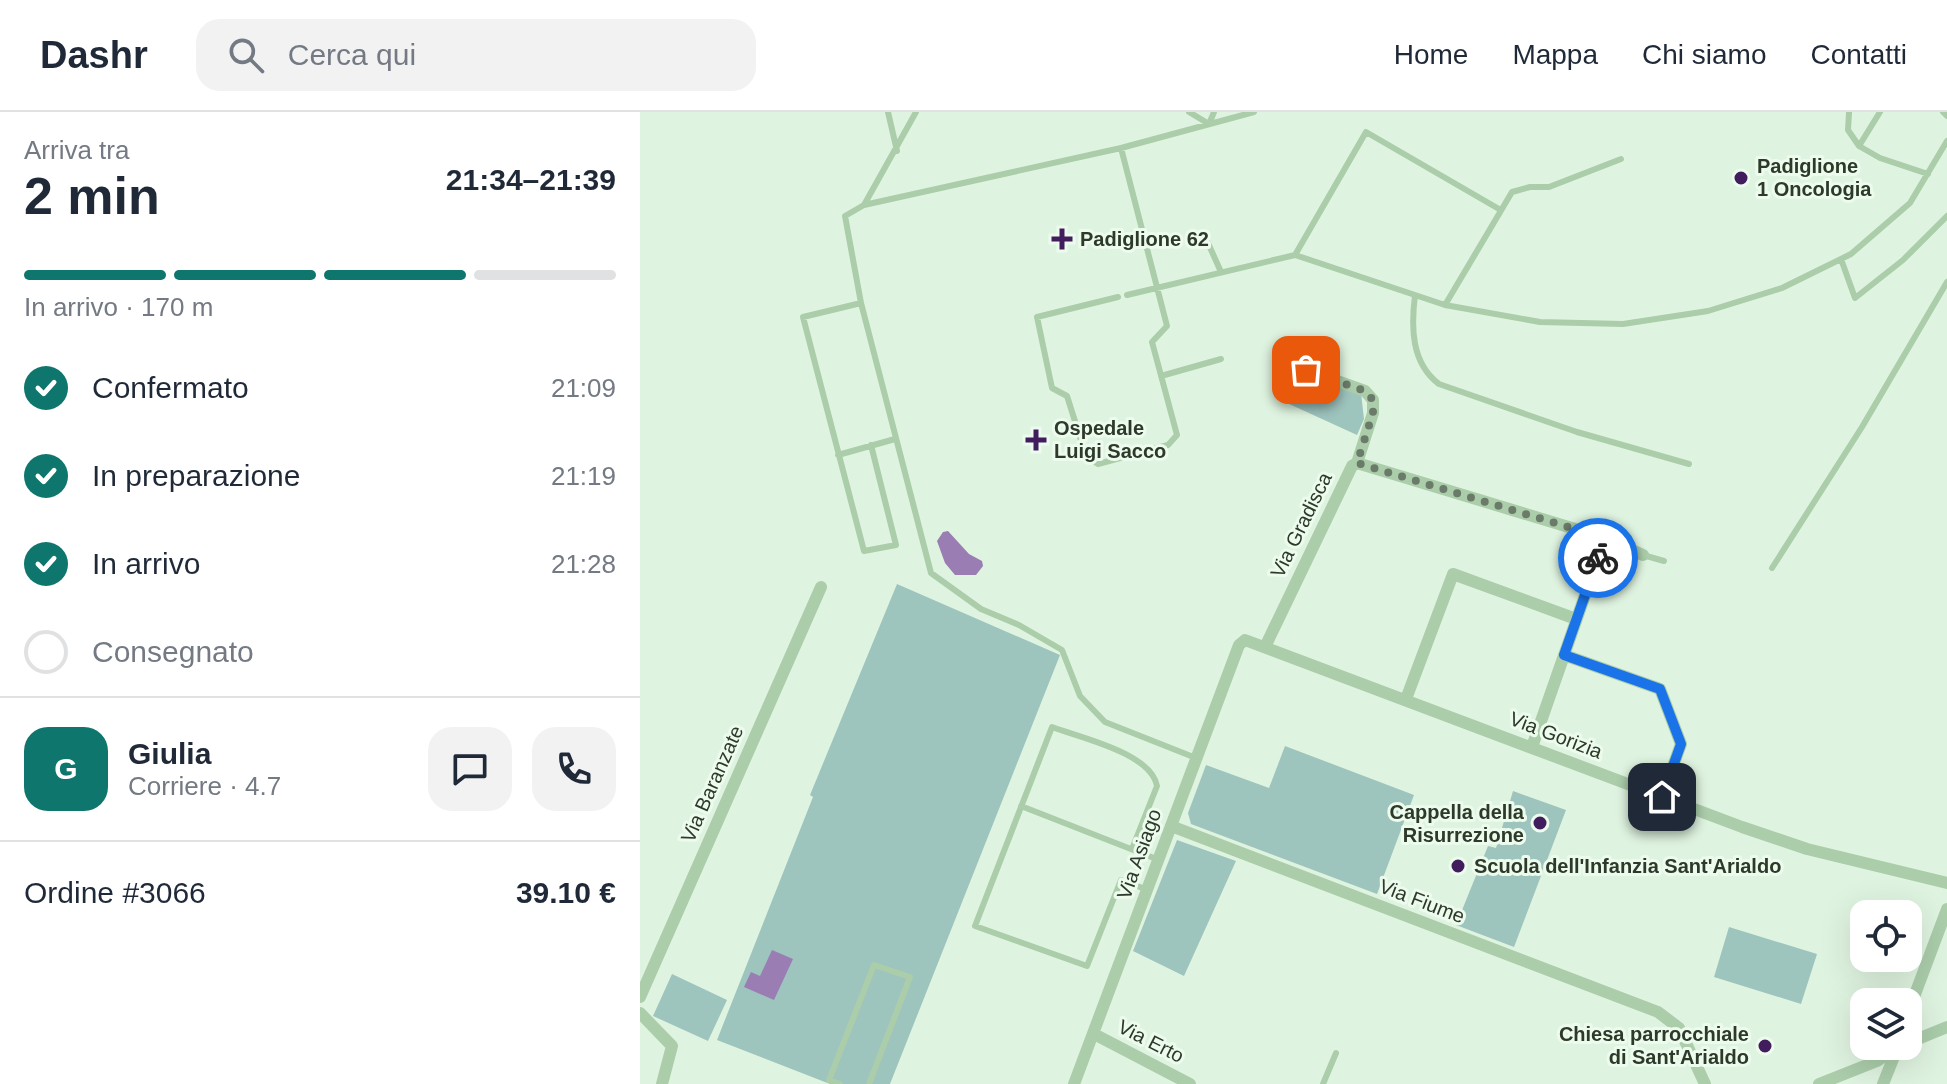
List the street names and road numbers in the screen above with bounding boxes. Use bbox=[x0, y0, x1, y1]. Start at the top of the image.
street label: Via Gradisca bbox=[1266, 468, 1336, 581]
street label: Via Gorizia bbox=[1507, 707, 1606, 763]
street label: Via Baranzate bbox=[676, 722, 748, 846]
street label: Via Asiago bbox=[1113, 806, 1165, 902]
street label: Via Fiume bbox=[1376, 875, 1468, 927]
street label: Via Erto bbox=[1114, 1015, 1188, 1067]

